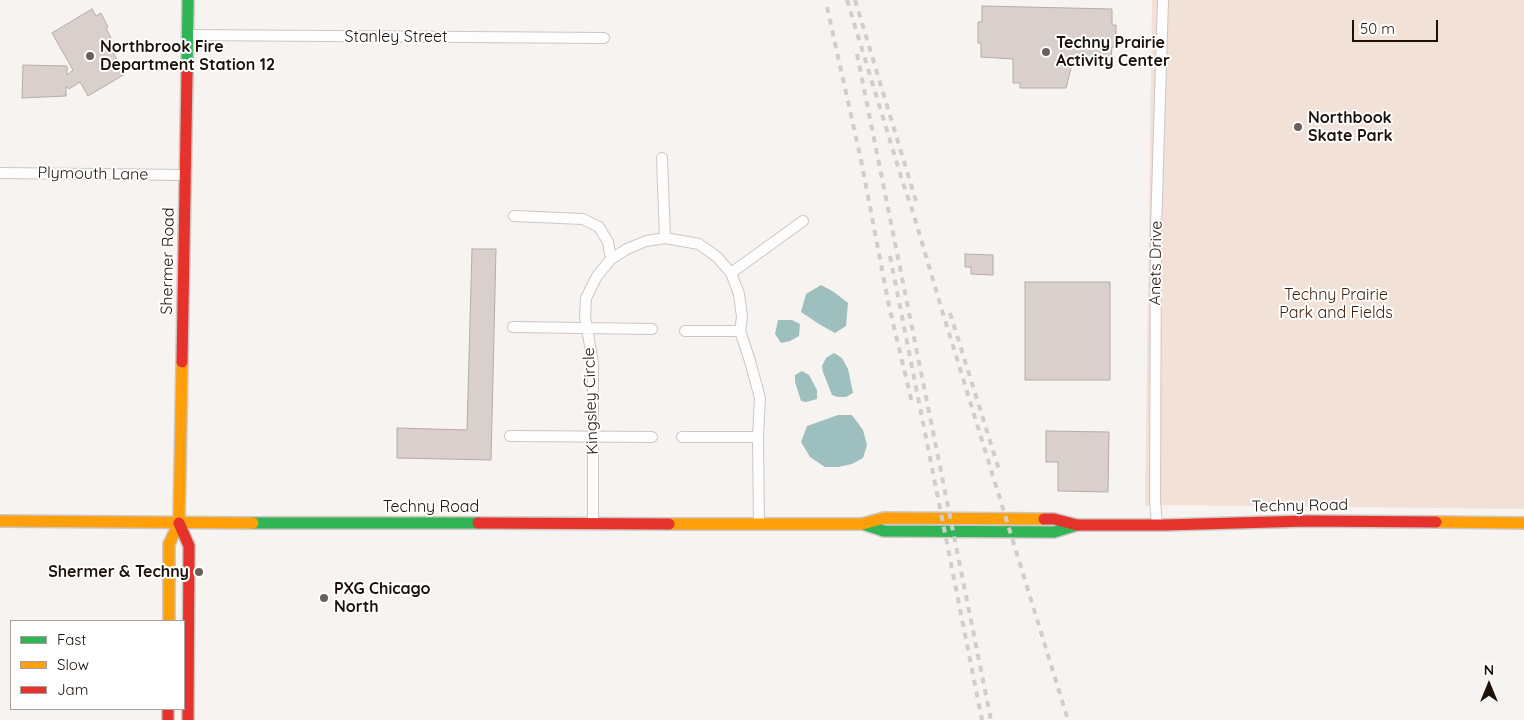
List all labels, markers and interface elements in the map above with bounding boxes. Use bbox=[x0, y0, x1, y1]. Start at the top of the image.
scale bar bbox=[1354, 10, 1440, 42]
text: 50 m bbox=[1360, 19, 1395, 38]
street label: Stanley Street bbox=[344, 27, 448, 47]
place label: Techny Prairie Activity Center bbox=[1056, 33, 1170, 71]
place label: Northbrook Fire Department Station 12 bbox=[100, 37, 275, 75]
marker: Techny Prairie Activity Center bbox=[1040, 46, 1052, 58]
marker: Northbrook Fire Department Station 12 bbox=[84, 50, 96, 62]
place label: Northbook Skate Park bbox=[1308, 108, 1393, 146]
marker: Northbook Skate Park bbox=[1292, 121, 1304, 133]
street label: Plymouth Lane bbox=[37, 163, 149, 185]
street label: Shermer Road bbox=[157, 207, 179, 315]
street label: Anets Drive bbox=[1146, 220, 1166, 306]
park label: Techny Prairie Park and Fields bbox=[1279, 285, 1393, 323]
street label: Kingsley Circle bbox=[580, 347, 602, 455]
street label: Techny Road bbox=[1252, 496, 1348, 516]
street label: Techny Road bbox=[383, 497, 479, 517]
place label: Shermer & Techny bbox=[48, 562, 189, 582]
marker: Shermer & Techny bbox=[193, 566, 205, 578]
place label: PXG Chicago North bbox=[334, 579, 430, 617]
marker: PXG Chicago North bbox=[318, 592, 330, 604]
legend bbox=[10, 620, 185, 710]
text: Fast bbox=[57, 630, 86, 649]
text: Slow bbox=[57, 655, 89, 674]
north arrow bbox=[1464, 660, 1514, 710]
text: N bbox=[1484, 661, 1494, 679]
text: Jam bbox=[57, 680, 88, 699]

